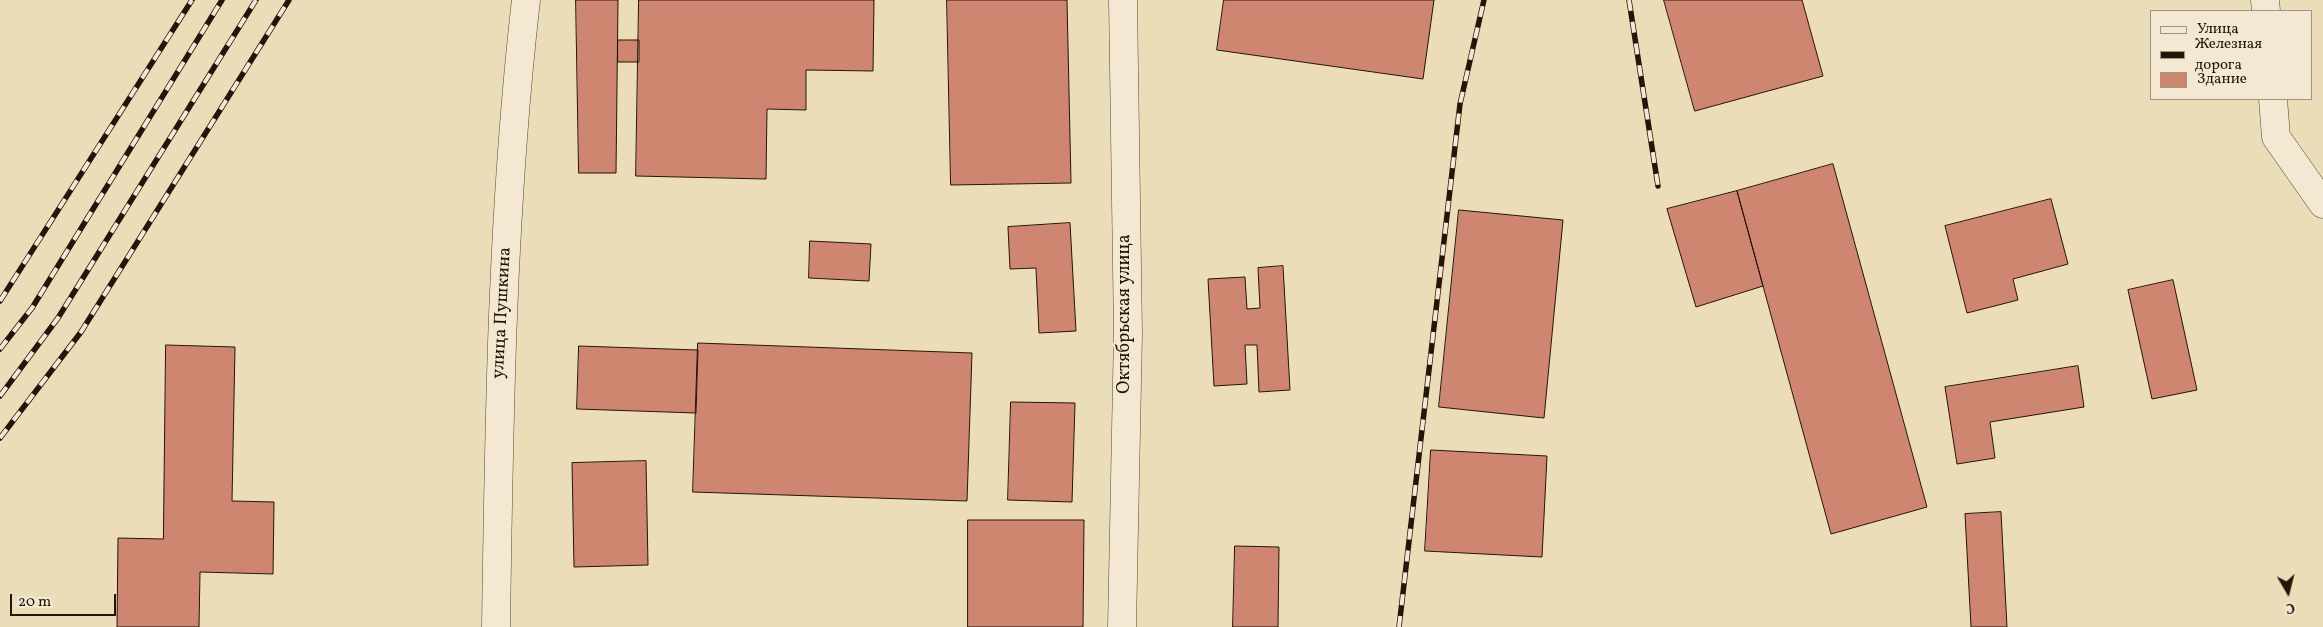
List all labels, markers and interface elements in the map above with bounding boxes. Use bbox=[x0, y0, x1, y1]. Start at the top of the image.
legend bbox=[2150, 10, 2313, 100]
text: Улица bbox=[2197, 19, 2239, 40]
text: Железная дорога bbox=[2195, 34, 2262, 76]
text: Здание bbox=[2197, 69, 2247, 90]
street label: Октябрьская улица bbox=[1115, 234, 1137, 394]
street label: улица Пушкина bbox=[489, 247, 517, 379]
north arrow bbox=[2263, 567, 2313, 617]
scale bar bbox=[12, 584, 119, 616]
text: 20 m bbox=[18, 592, 51, 613]
text: С bbox=[2284, 597, 2296, 617]

